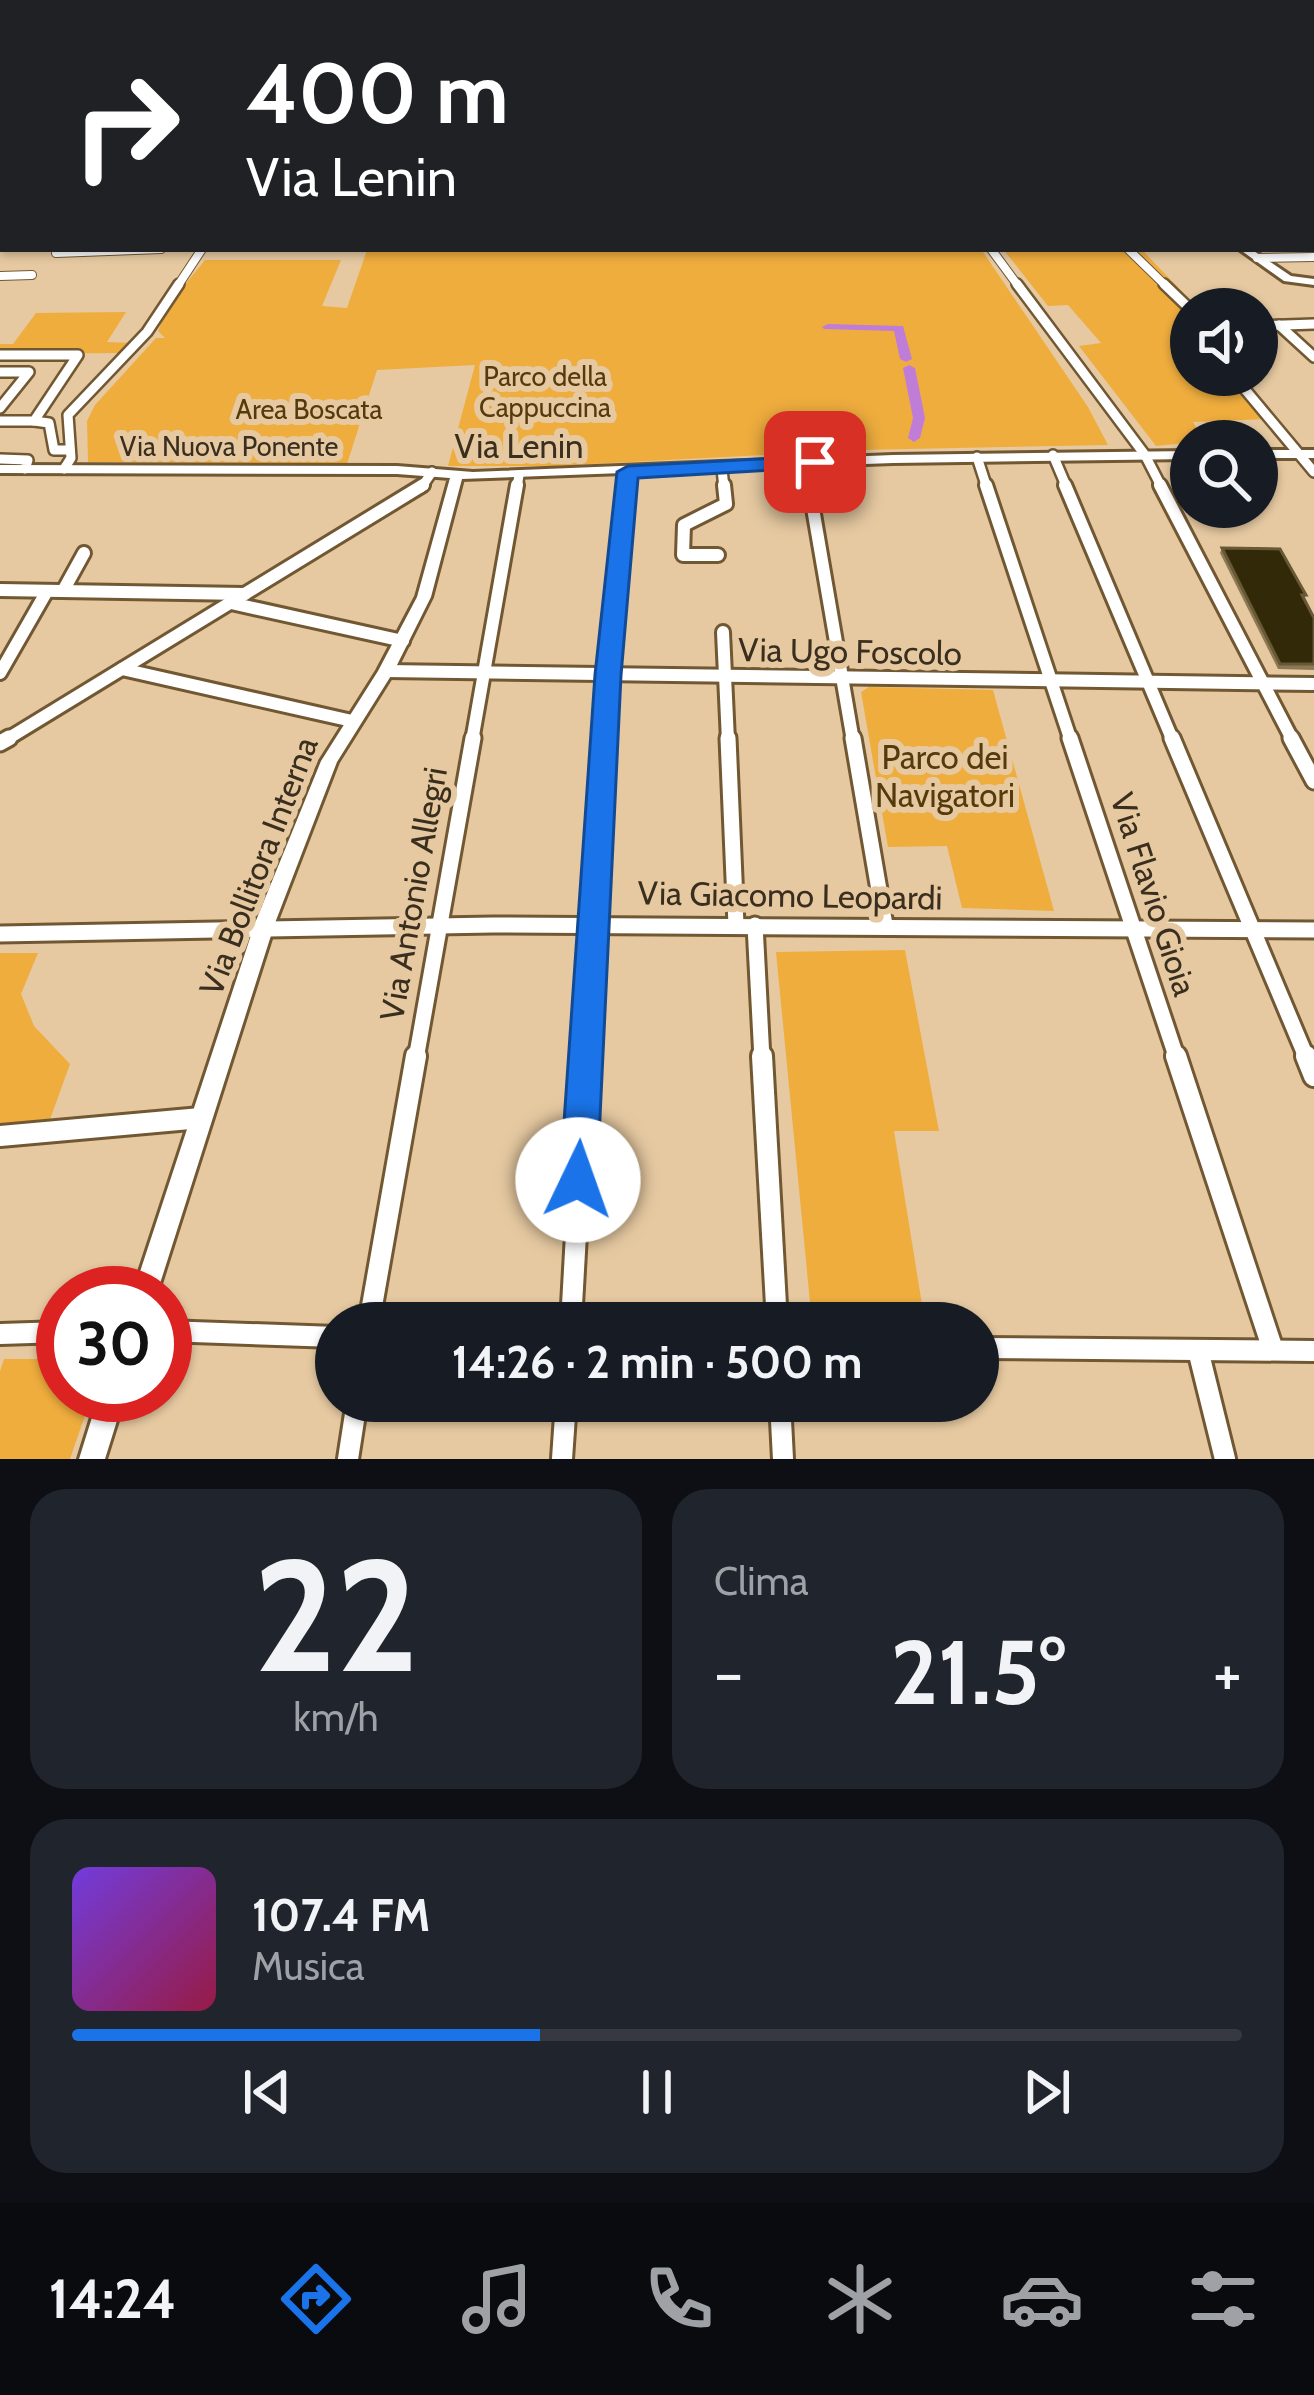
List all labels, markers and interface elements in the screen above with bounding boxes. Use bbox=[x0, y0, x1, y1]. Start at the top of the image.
text: 400 m bbox=[246, 42, 509, 144]
icon: right bbox=[48, 48, 204, 204]
text: Via Lenin bbox=[246, 144, 457, 210]
map controls bbox=[1170, 288, 1278, 528]
button: sound bbox=[1170, 288, 1278, 396]
park label: Parco della Cappuccina bbox=[479, 360, 611, 424]
park label: Area Boscata bbox=[236, 393, 382, 426]
pin bbox=[764, 411, 866, 513]
button: search bbox=[1170, 420, 1278, 528]
street label: Via Lenin bbox=[455, 426, 583, 466]
icon: arrive bbox=[782, 429, 848, 495]
street label: Via Nuova Ponente bbox=[120, 430, 338, 463]
street label: Via Ugo Foscolo bbox=[738, 629, 962, 673]
street label: Via Bollitora Interna bbox=[190, 731, 326, 1001]
park label: Parco dei Navigatori bbox=[875, 737, 1015, 815]
street label: Via Antonio Allegri bbox=[371, 764, 455, 1024]
street label: Via Flavio Gioia bbox=[1102, 788, 1206, 1001]
street label: Via Giacomo Leopardi bbox=[637, 872, 943, 918]
position arrow bbox=[515, 1117, 641, 1243]
speed limit sign: 30 bbox=[36, 1266, 192, 1422]
text: 14:26 · 2 min · 500 m bbox=[452, 1335, 862, 1389]
text: 22 bbox=[253, 1520, 419, 1710]
text: Clima bbox=[714, 1557, 808, 1605]
text: 21.5° bbox=[890, 1617, 1066, 1727]
text: − bbox=[714, 1632, 743, 1713]
text: + bbox=[1213, 1632, 1242, 1713]
text: km/h bbox=[293, 1693, 379, 1741]
text: 107.4 FM bbox=[252, 1888, 430, 1942]
text: Musica bbox=[252, 1942, 364, 1990]
icon: previous bbox=[234, 2059, 300, 2125]
icon: pause bbox=[624, 2059, 690, 2125]
icon: next bbox=[1014, 2059, 1080, 2125]
icon: directions bbox=[274, 2257, 358, 2341]
icon: music bbox=[455, 2257, 539, 2341]
icon: phone bbox=[637, 2257, 721, 2341]
icon: climate bbox=[818, 2257, 902, 2341]
icon: car bbox=[1000, 2257, 1084, 2341]
icon: filters bbox=[1181, 2257, 1265, 2341]
text: 14:24 bbox=[49, 2266, 176, 2332]

